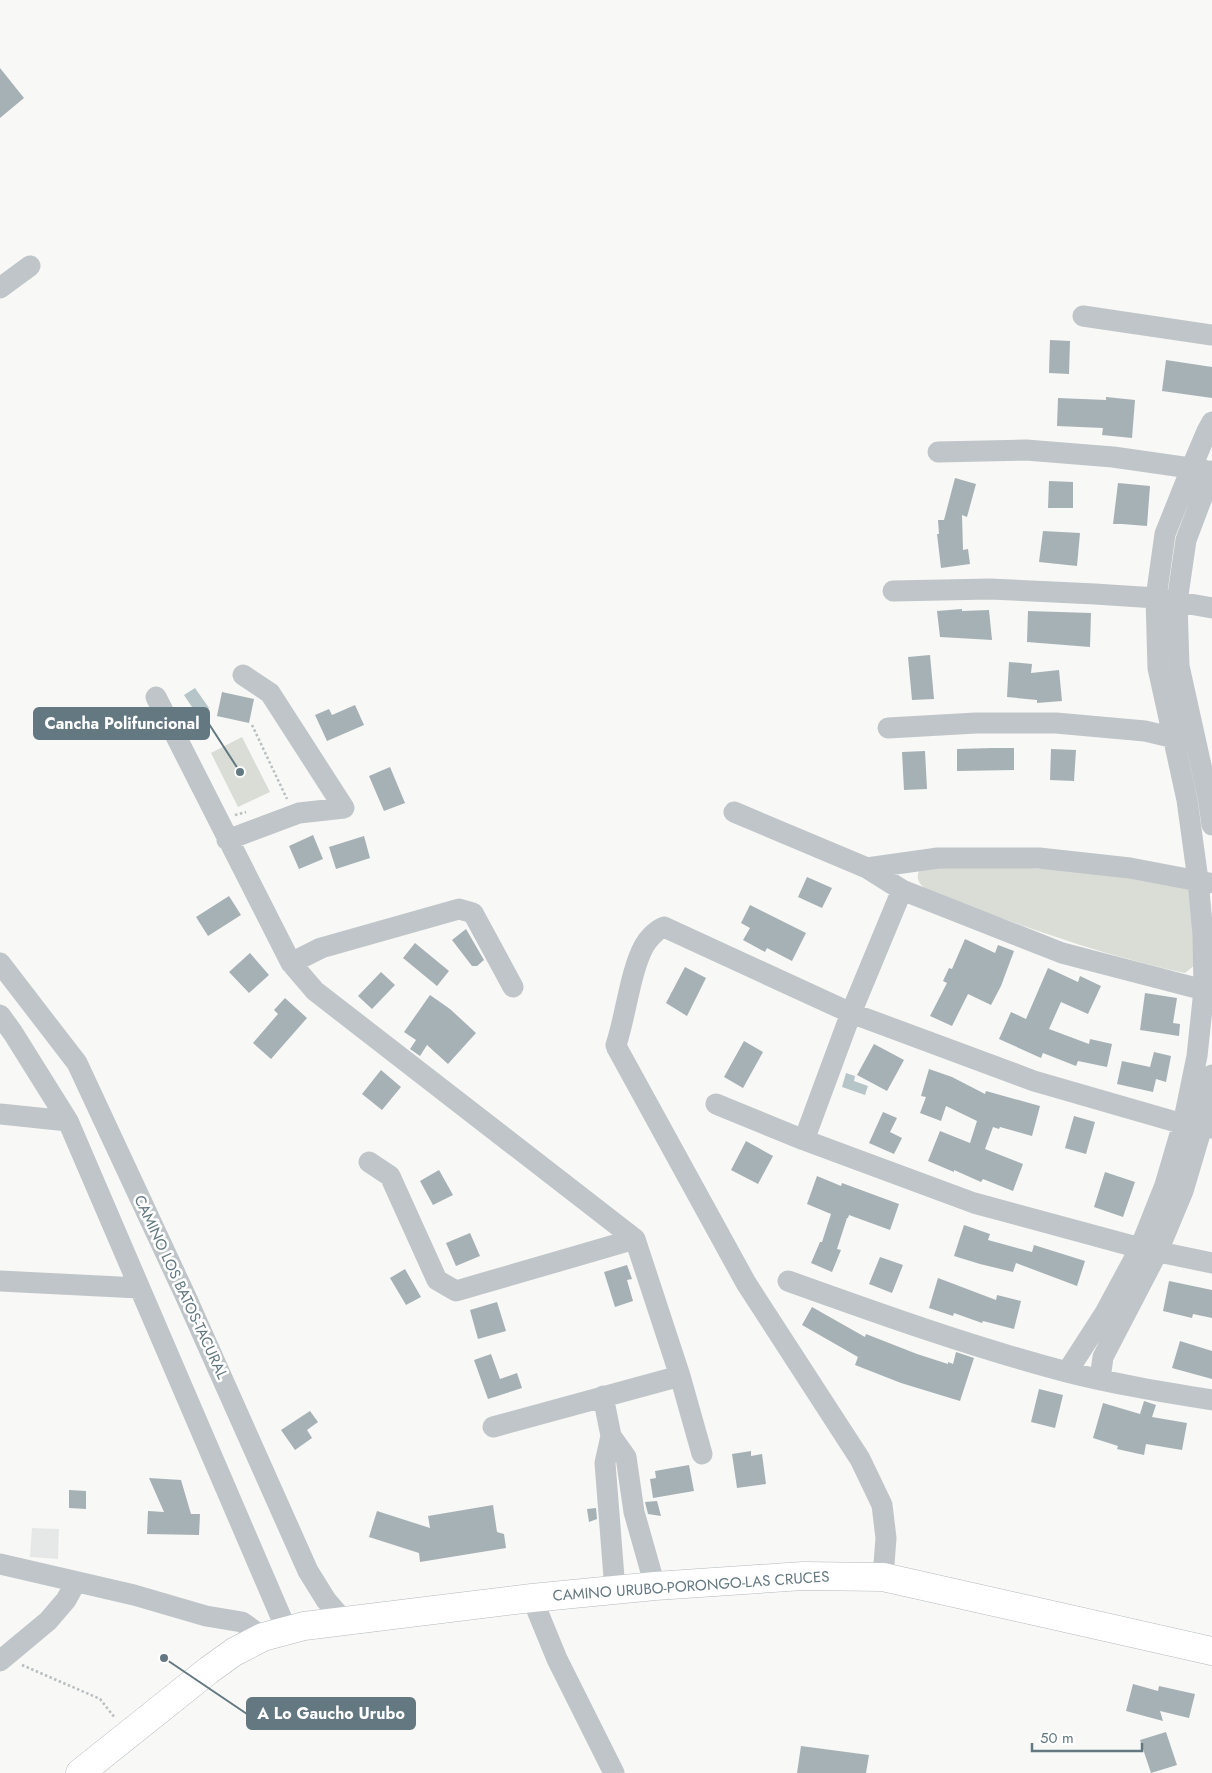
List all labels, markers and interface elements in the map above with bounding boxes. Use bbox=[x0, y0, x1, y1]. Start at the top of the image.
callout: Cancha Polifuncional bbox=[34, 708, 209, 739]
text: Cancha Polifuncional bbox=[45, 712, 199, 735]
street label: CAMINO LOS BATOS-TACURAL bbox=[129, 1191, 233, 1383]
street label: CAMINO URUBO-PORONGO-LAS CRUCES bbox=[552, 1565, 830, 1607]
callout: A Lo Gaucho Urubo bbox=[247, 1698, 415, 1729]
text: A Lo Gaucho Urubo bbox=[256, 1702, 405, 1725]
scale bar bbox=[1032, 1720, 1142, 1752]
text: 50 m bbox=[1040, 1727, 1074, 1749]

